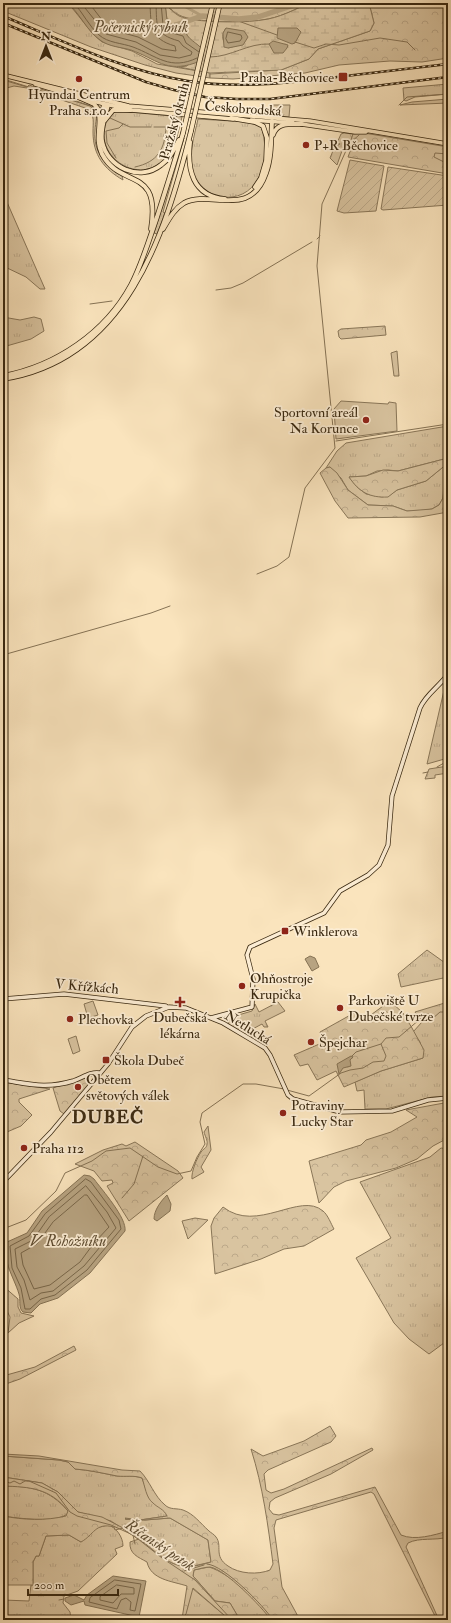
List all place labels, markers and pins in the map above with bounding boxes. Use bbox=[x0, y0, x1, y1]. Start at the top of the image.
place label: Praha-Běchovice bbox=[240, 69, 334, 86]
marker: Praha-Běchovice bbox=[337, 71, 349, 83]
marker: Hyundai Centrum Praha s.r.o. bbox=[74, 74, 84, 84]
place label: Hyundai Centrum Praha s.r.o. bbox=[28, 86, 130, 119]
place label: P+R Běchovice bbox=[314, 137, 398, 154]
marker: P+R Běchovice bbox=[301, 140, 311, 150]
place label: Sportovní areál Na Korunce bbox=[274, 404, 358, 437]
marker: Sportovní areál Na Korunce bbox=[361, 415, 371, 425]
place label: Winklerova bbox=[292, 923, 358, 940]
marker: Winklerova bbox=[280, 926, 290, 936]
place label: Ohňostroje Krupička bbox=[250, 970, 313, 1004]
marker: Ohňostroje Krupička bbox=[237, 981, 247, 991]
place label: Parkoviště U Dubečské tvrze bbox=[348, 992, 434, 1025]
marker: Dubečská lékárna bbox=[175, 997, 185, 1007]
marker: Parkoviště U Dubečské tvrze bbox=[335, 1003, 345, 1013]
place label: Dubečská lékárna bbox=[153, 1009, 207, 1042]
place label: Plechovka bbox=[78, 1011, 134, 1028]
marker: Plechovka bbox=[65, 1014, 75, 1024]
place label: Špejchar bbox=[319, 1033, 368, 1052]
marker: Špejchar bbox=[306, 1037, 316, 1047]
place label: Škola Dubeč bbox=[114, 1051, 185, 1069]
marker: Škola Dubeč bbox=[101, 1055, 111, 1065]
place label: Obětem světových válek bbox=[86, 1071, 170, 1105]
marker: Obětem světových válek bbox=[73, 1082, 83, 1092]
place label: Potraviny Lucky Star bbox=[291, 1097, 354, 1131]
marker: Potraviny Lucky Star bbox=[278, 1108, 288, 1118]
place label: Praha 112 bbox=[32, 1140, 84, 1157]
marker: Praha 112 bbox=[19, 1143, 29, 1153]

